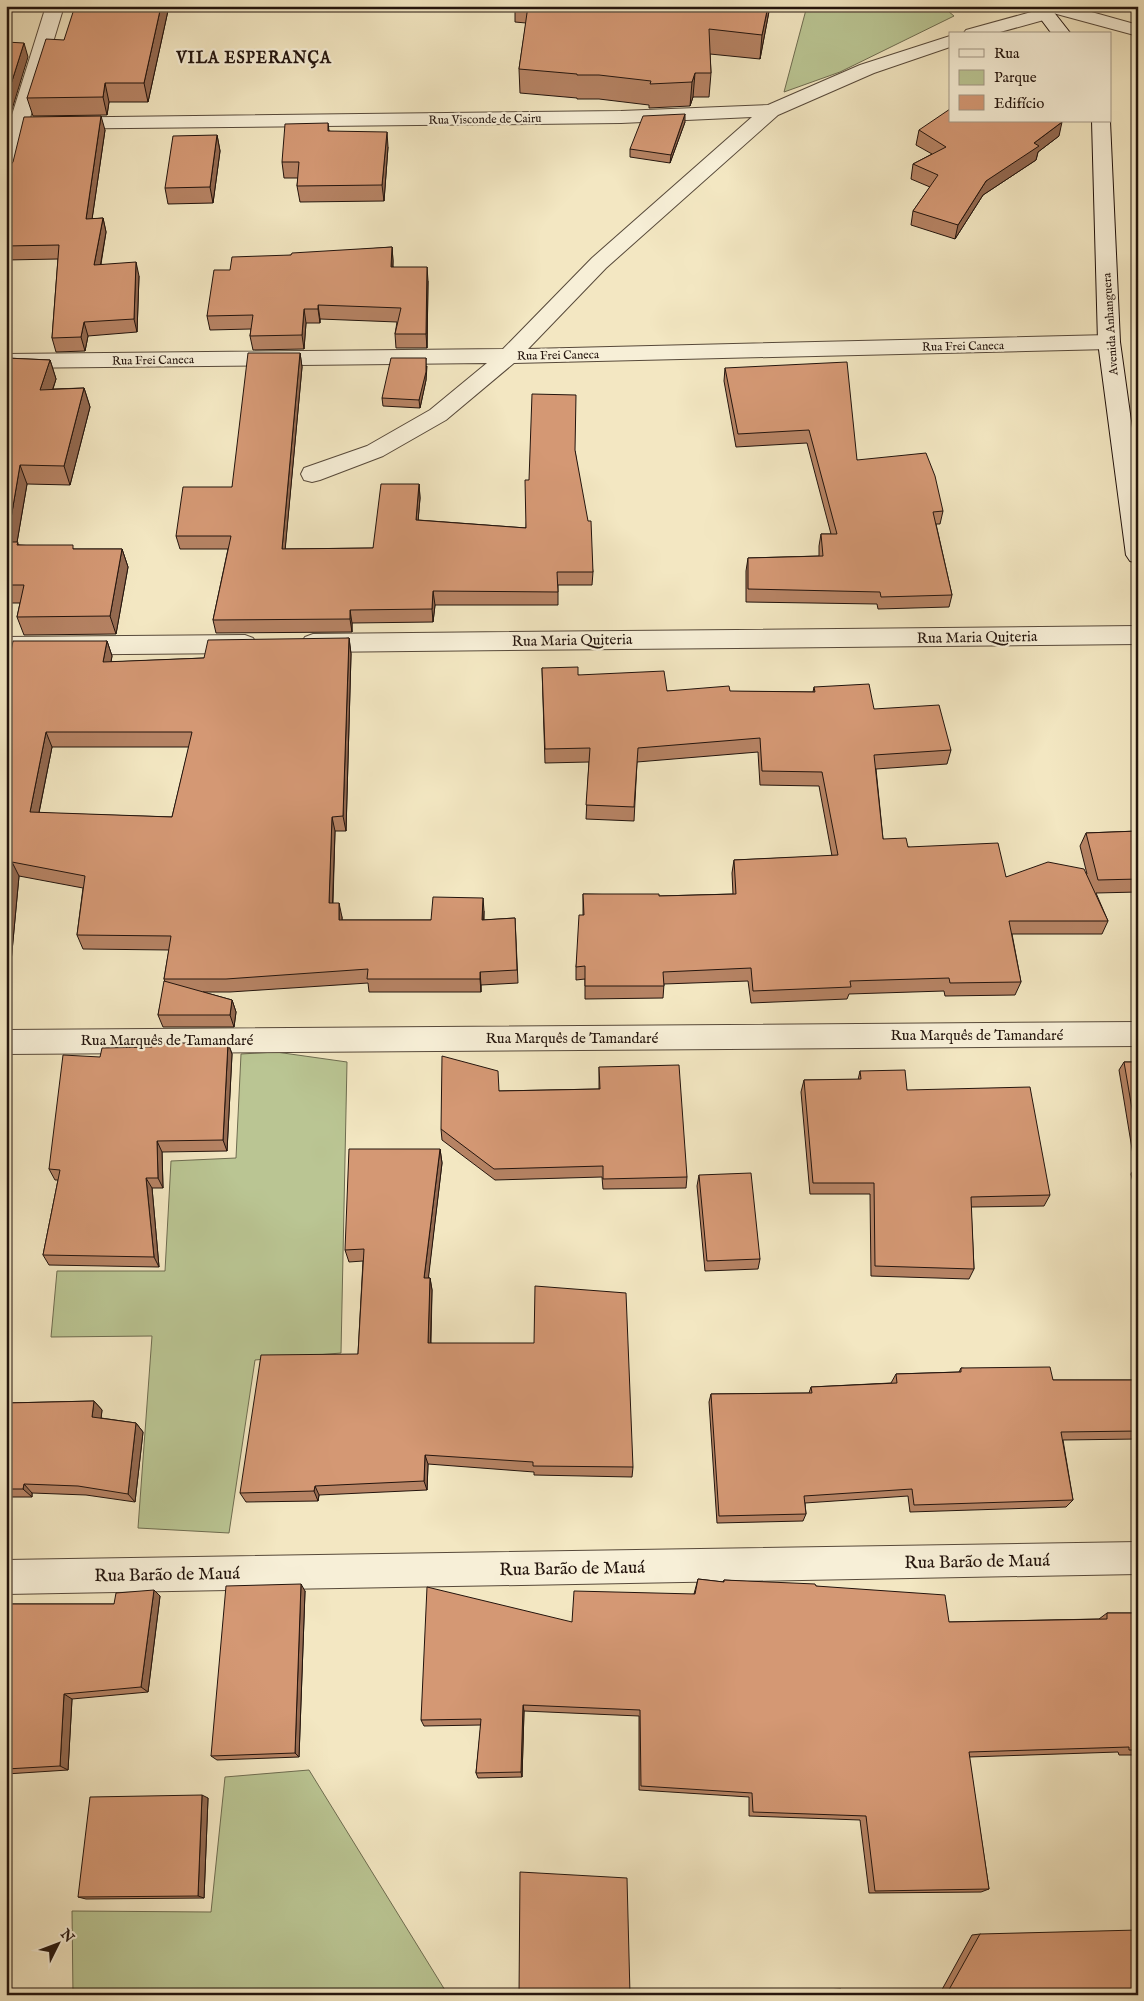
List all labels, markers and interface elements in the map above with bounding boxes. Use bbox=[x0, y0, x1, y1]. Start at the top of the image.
legend bbox=[949, 32, 1112, 122]
text: Rua bbox=[994, 44, 1020, 63]
district label: VILA ESPERANÇA bbox=[175, 49, 332, 69]
text: Parque bbox=[994, 68, 1037, 87]
text: Edifício bbox=[994, 94, 1044, 113]
street label: Rua Visconde de Cairu bbox=[428, 111, 542, 128]
street label: Avenida Anhanguera bbox=[1099, 271, 1122, 377]
street label: Rua Frei Caneca bbox=[922, 338, 1005, 355]
street label: Rua Frei Caneca bbox=[517, 347, 600, 364]
street label: Rua Frei Caneca bbox=[112, 352, 195, 369]
street label: Rua Maria Quiteria bbox=[916, 627, 1038, 648]
street label: Rua Maria Quiteria bbox=[511, 630, 633, 651]
street label: Rua Marquês de Tamandaré bbox=[891, 1026, 1064, 1045]
street label: Rua Marquês de Tamandaré bbox=[486, 1029, 659, 1048]
street label: Rua Marquês de Tamandaré bbox=[81, 1031, 254, 1050]
street label: Rua Barão de Mauá bbox=[904, 1550, 1050, 1575]
street label: Rua Barão de Mauá bbox=[499, 1557, 645, 1582]
street label: Rua Barão de Mauá bbox=[94, 1563, 240, 1588]
north arrow bbox=[32, 1918, 82, 1968]
text: N bbox=[56, 1925, 78, 1946]

